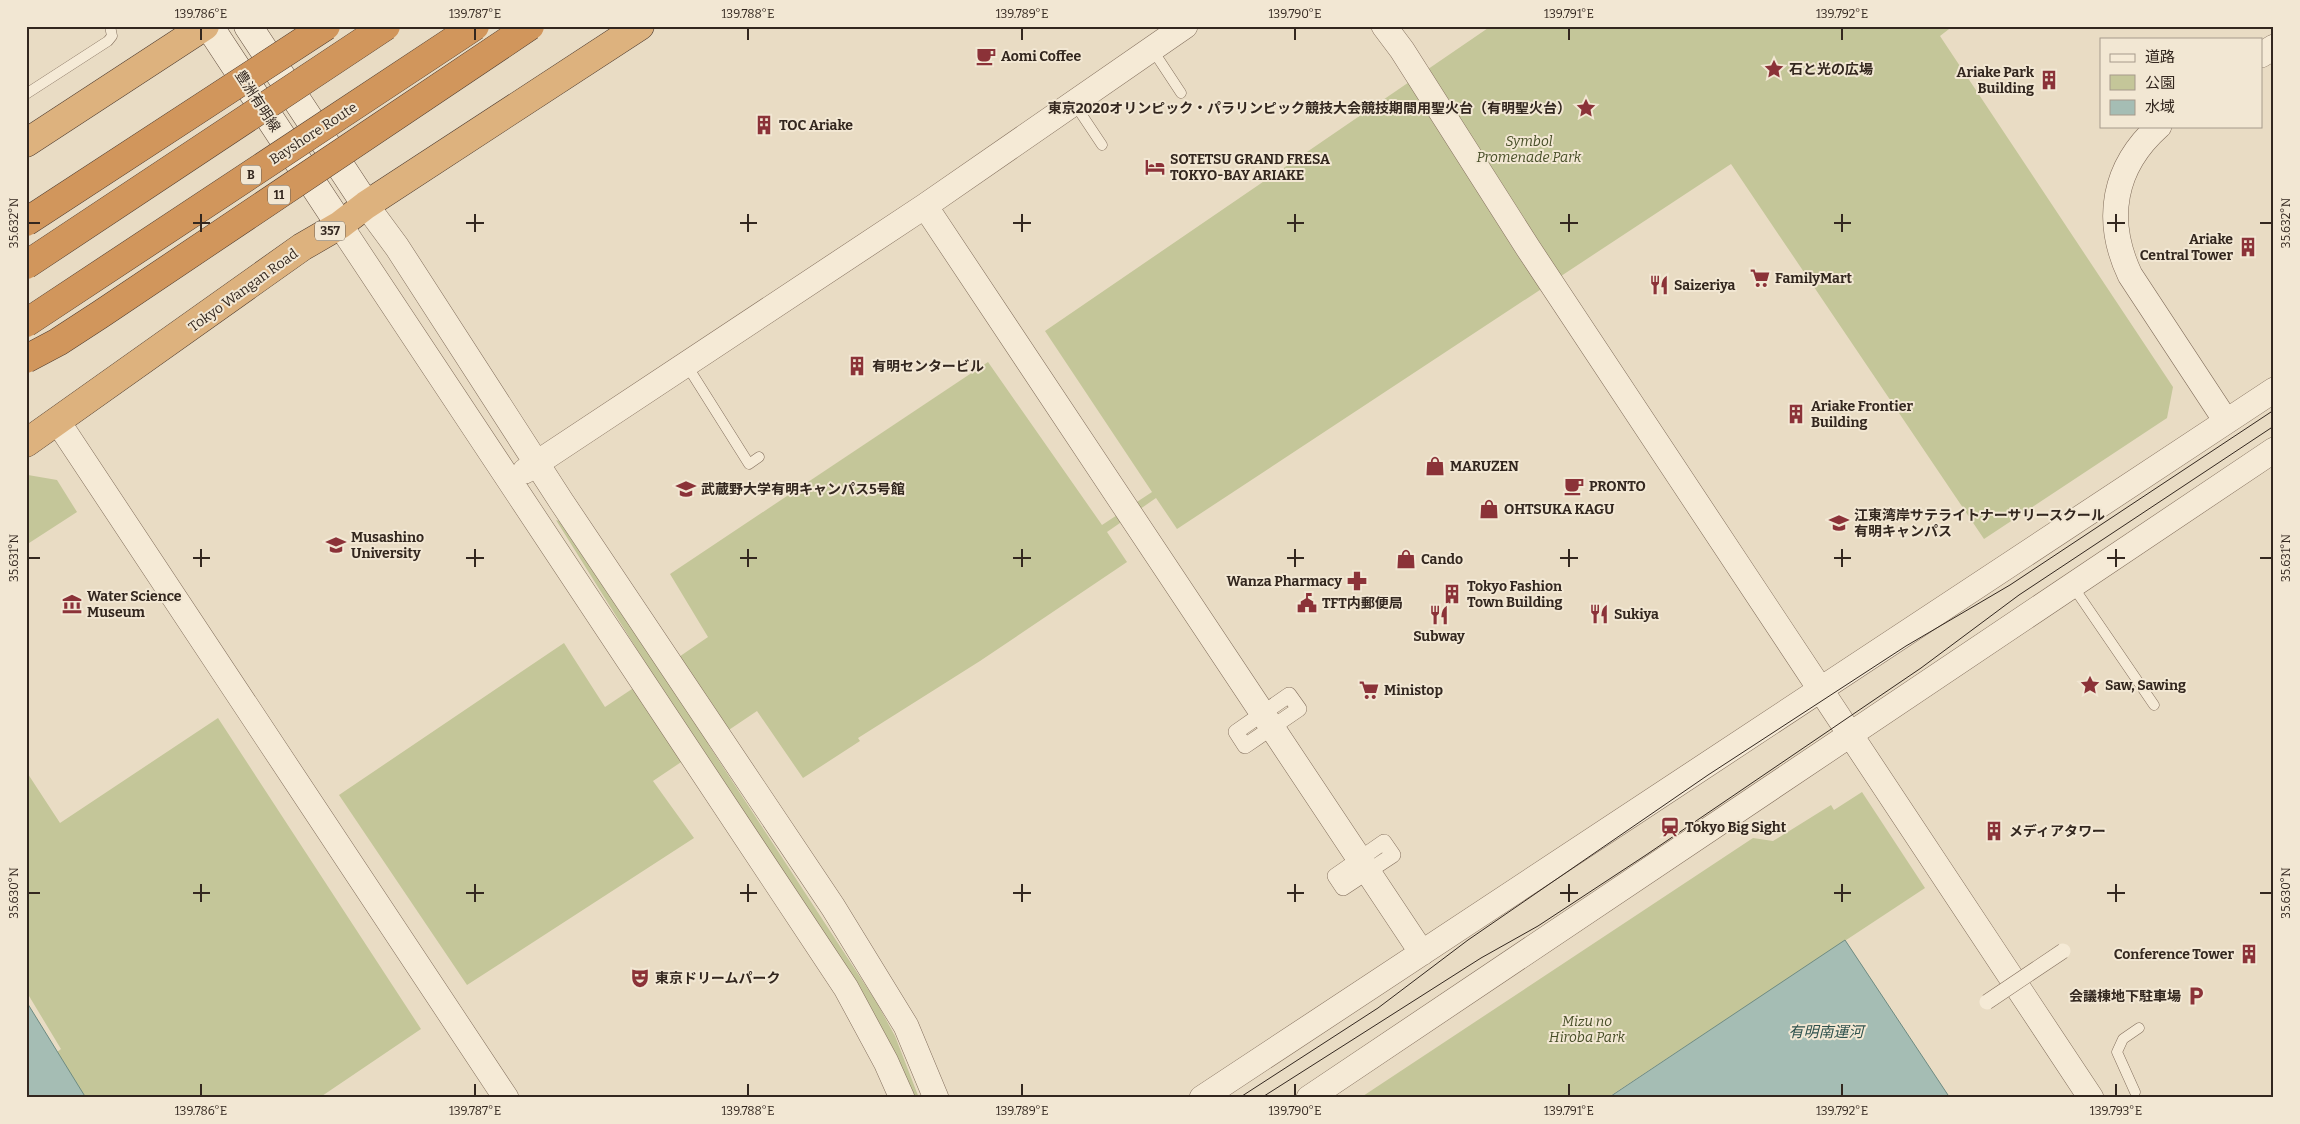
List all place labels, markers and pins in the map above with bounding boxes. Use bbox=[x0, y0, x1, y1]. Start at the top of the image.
cafe icon: Aomi Coffee bbox=[975, 45, 997, 67]
place label: Aomi Coffee bbox=[1001, 48, 1081, 65]
place icon: 石と光の広場 bbox=[1763, 58, 1785, 80]
place label: 石と光の広場 bbox=[1789, 61, 1873, 78]
place label: Ariake Park Building bbox=[1957, 64, 2035, 97]
building icon: Ariake Park Building bbox=[2038, 69, 2060, 91]
place icon: 東京2020オリンピック・パラリンピック競技大会競技期間用聖火台（有明聖火台） bbox=[1575, 97, 1597, 119]
place label: 東京2020オリンピック・パラリンピック競技大会競技期間用聖火台（有明聖火台） bbox=[1048, 100, 1571, 117]
building icon: TOC Ariake bbox=[753, 114, 775, 136]
place label: TOC Ariake bbox=[779, 117, 853, 134]
place label: SOTETSU GRAND FRESA TOKYO-BAY ARIAKE bbox=[1170, 151, 1330, 184]
hotel icon: SOTETSU GRAND FRESA TOKYO-BAY ARIAKE bbox=[1144, 156, 1166, 178]
place label: Ariake Central Tower bbox=[2140, 231, 2233, 264]
building icon: Ariake Central Tower bbox=[2237, 236, 2259, 258]
supermarket icon: FamilyMart bbox=[1749, 267, 1771, 289]
place label: FamilyMart bbox=[1775, 270, 1853, 287]
restaurant icon: Saizeriya bbox=[1648, 274, 1670, 296]
place label: Saizeriya bbox=[1674, 277, 1735, 294]
building icon: 有明センタービル bbox=[846, 355, 868, 377]
place label: 有明センタービル bbox=[872, 358, 984, 375]
place label: Ariake Frontier Building bbox=[1811, 398, 1913, 431]
building icon: Ariake Frontier Building bbox=[1785, 403, 1807, 425]
shop icon: MARUZEN bbox=[1424, 455, 1446, 477]
place label: MARUZEN bbox=[1450, 458, 1519, 475]
cafe icon: PRONTO bbox=[1563, 475, 1585, 497]
school or university icon: 武蔵野大学有明キャンパス5号館 bbox=[675, 478, 697, 500]
place label: PRONTO bbox=[1589, 478, 1646, 495]
place label: 武蔵野大学有明キャンパス5号館 bbox=[701, 481, 905, 498]
shop icon: OHTSUKA KAGU bbox=[1478, 498, 1500, 520]
place label: OHTSUKA KAGU bbox=[1504, 501, 1615, 518]
place label: 江東湾岸サテライトナーサリースクール 有明キャンパス bbox=[1854, 507, 2105, 540]
school or university icon: 江東湾岸サテライトナーサリースクール 有明キャンパス bbox=[1828, 512, 1850, 534]
place label: Musashino University bbox=[351, 529, 424, 562]
school or university icon: Musashino University bbox=[325, 534, 347, 556]
shop icon: Cando bbox=[1395, 548, 1417, 570]
place label: Cando bbox=[1421, 551, 1463, 568]
pharmacy icon: Wanza Pharmacy bbox=[1346, 570, 1368, 592]
place label: Wanza Pharmacy bbox=[1227, 573, 1342, 590]
place label: Tokyo Fashion Town Building bbox=[1467, 578, 1563, 611]
building icon: Tokyo Fashion Town Building bbox=[1441, 583, 1463, 605]
place label: Water Science Museum bbox=[87, 588, 182, 621]
public building icon: TFT内郵便局 bbox=[1296, 592, 1318, 614]
museum icon: Water Science Museum bbox=[61, 593, 83, 615]
place label: TFT内郵便局 bbox=[1322, 595, 1403, 612]
restaurant icon: Sukiya bbox=[1588, 603, 1610, 625]
restaurant icon: Subway bbox=[1428, 604, 1450, 626]
place label: Sukiya bbox=[1614, 606, 1659, 623]
place label: Subway bbox=[1413, 628, 1465, 645]
place icon: Saw, Sawing bbox=[2079, 674, 2101, 696]
place label: Saw, Sawing bbox=[2105, 677, 2186, 694]
supermarket icon: Ministop bbox=[1358, 679, 1380, 701]
place label: Ministop bbox=[1384, 682, 1443, 699]
station icon: Tokyo Big Sight bbox=[1659, 816, 1681, 838]
place label: Tokyo Big Sight bbox=[1685, 819, 1787, 836]
building icon: メディアタワー bbox=[1983, 820, 2005, 842]
place label: メディアタワー bbox=[2009, 823, 2106, 840]
building icon: Conference Tower bbox=[2238, 943, 2260, 965]
place label: Conference Tower bbox=[2114, 946, 2234, 963]
theatre icon: 東京ドリームパーク bbox=[629, 967, 651, 989]
place label: 東京ドリームパーク bbox=[655, 970, 781, 987]
parking icon: 会議棟地下駐車場 bbox=[2185, 985, 2207, 1007]
place label: 会議棟地下駐車場 bbox=[2069, 988, 2181, 1005]

